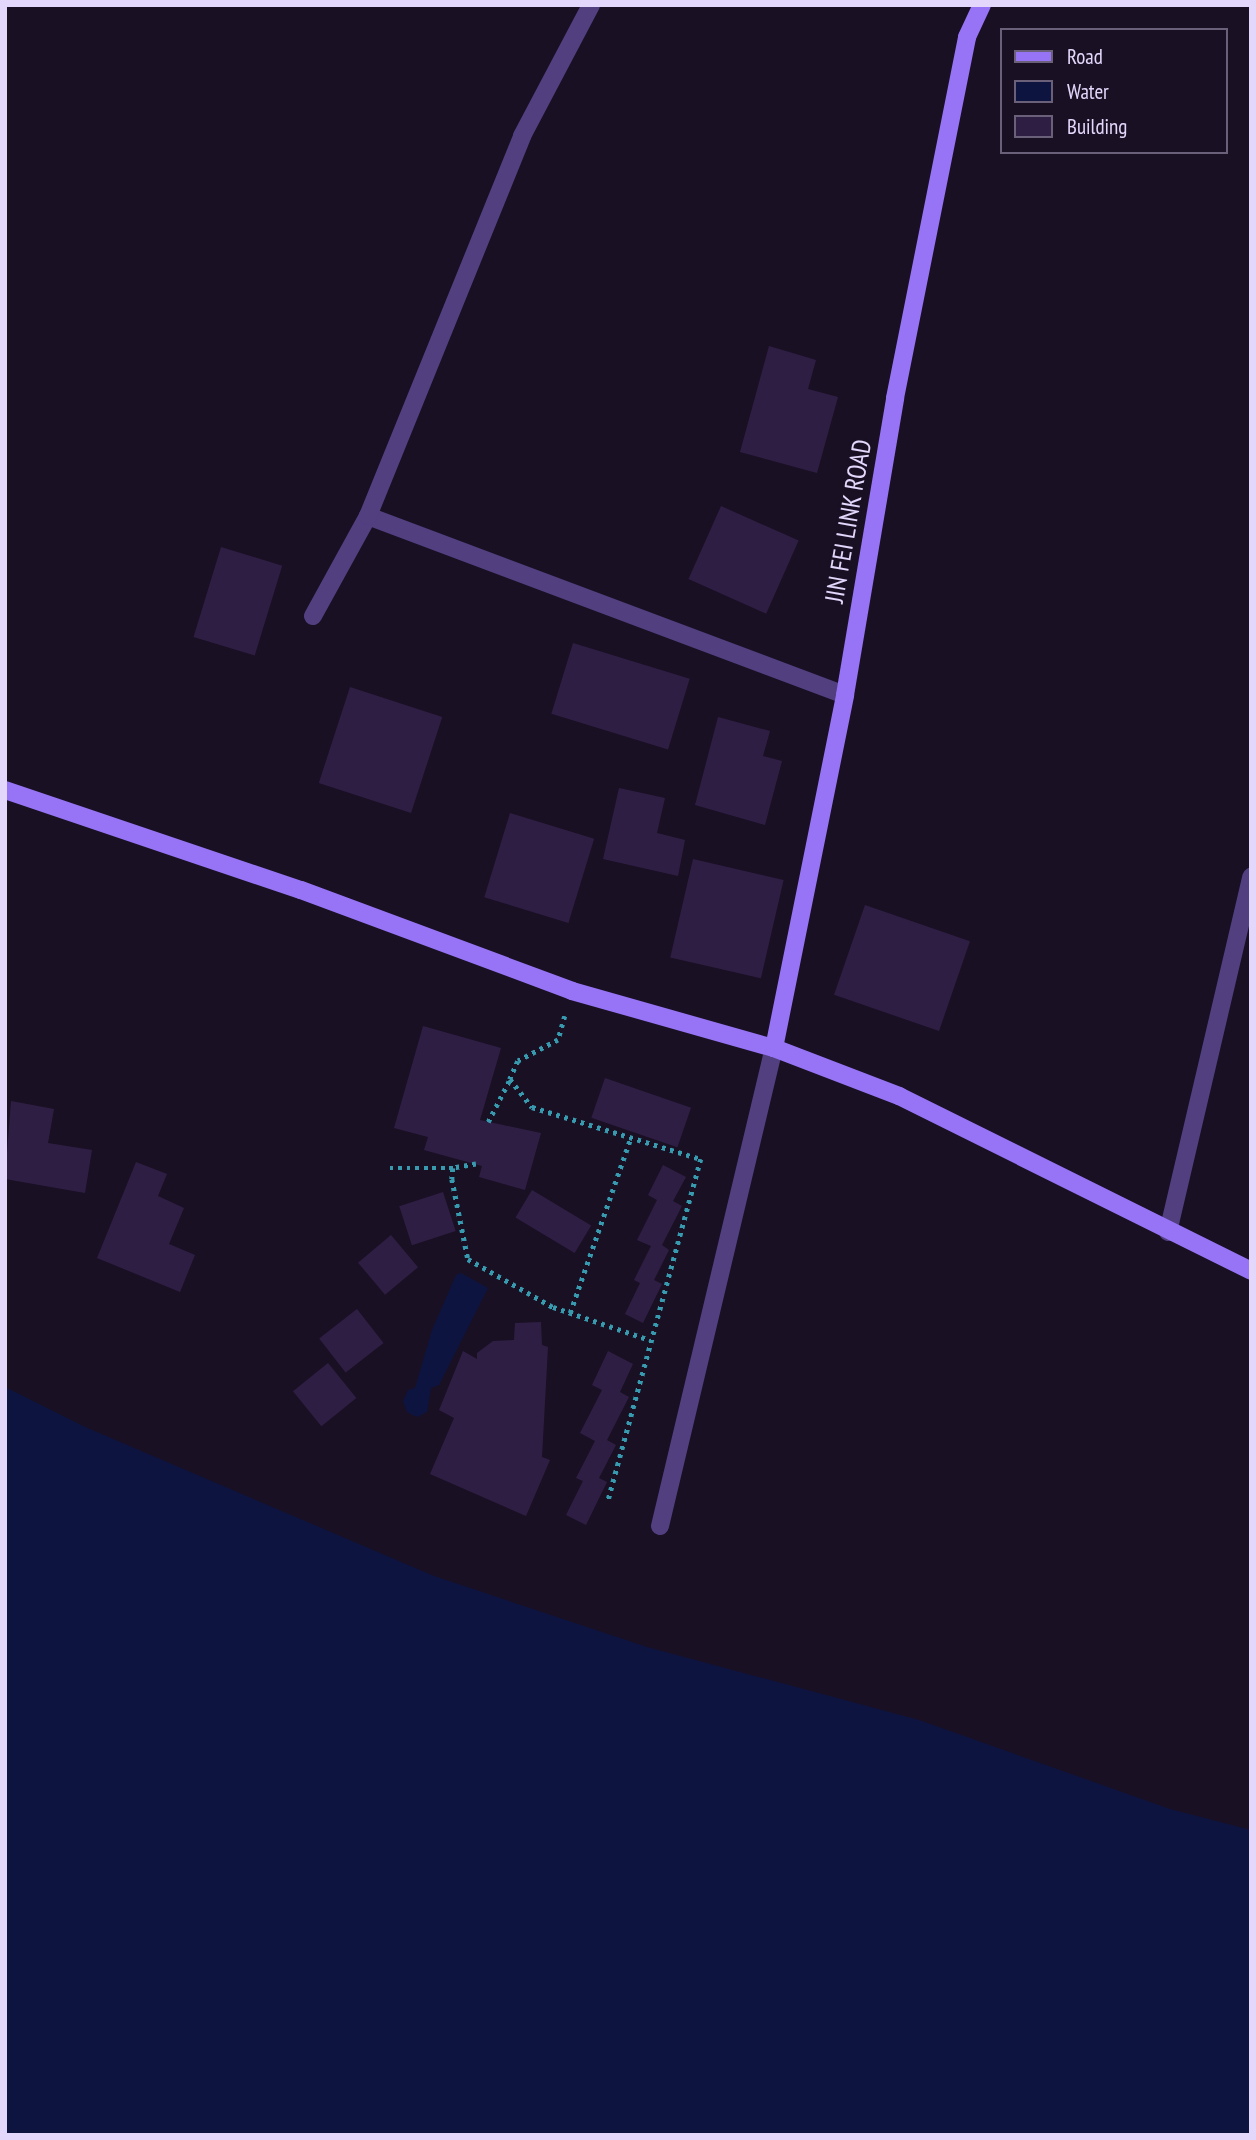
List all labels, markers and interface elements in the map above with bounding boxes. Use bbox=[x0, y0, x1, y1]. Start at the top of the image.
legend bbox=[1000, 28, 1228, 154]
text: Road bbox=[1067, 43, 1103, 70]
text: Water bbox=[1067, 78, 1109, 105]
text: Building bbox=[1067, 113, 1127, 140]
street label: JIN FEI LINK ROAD bbox=[818, 437, 878, 605]

